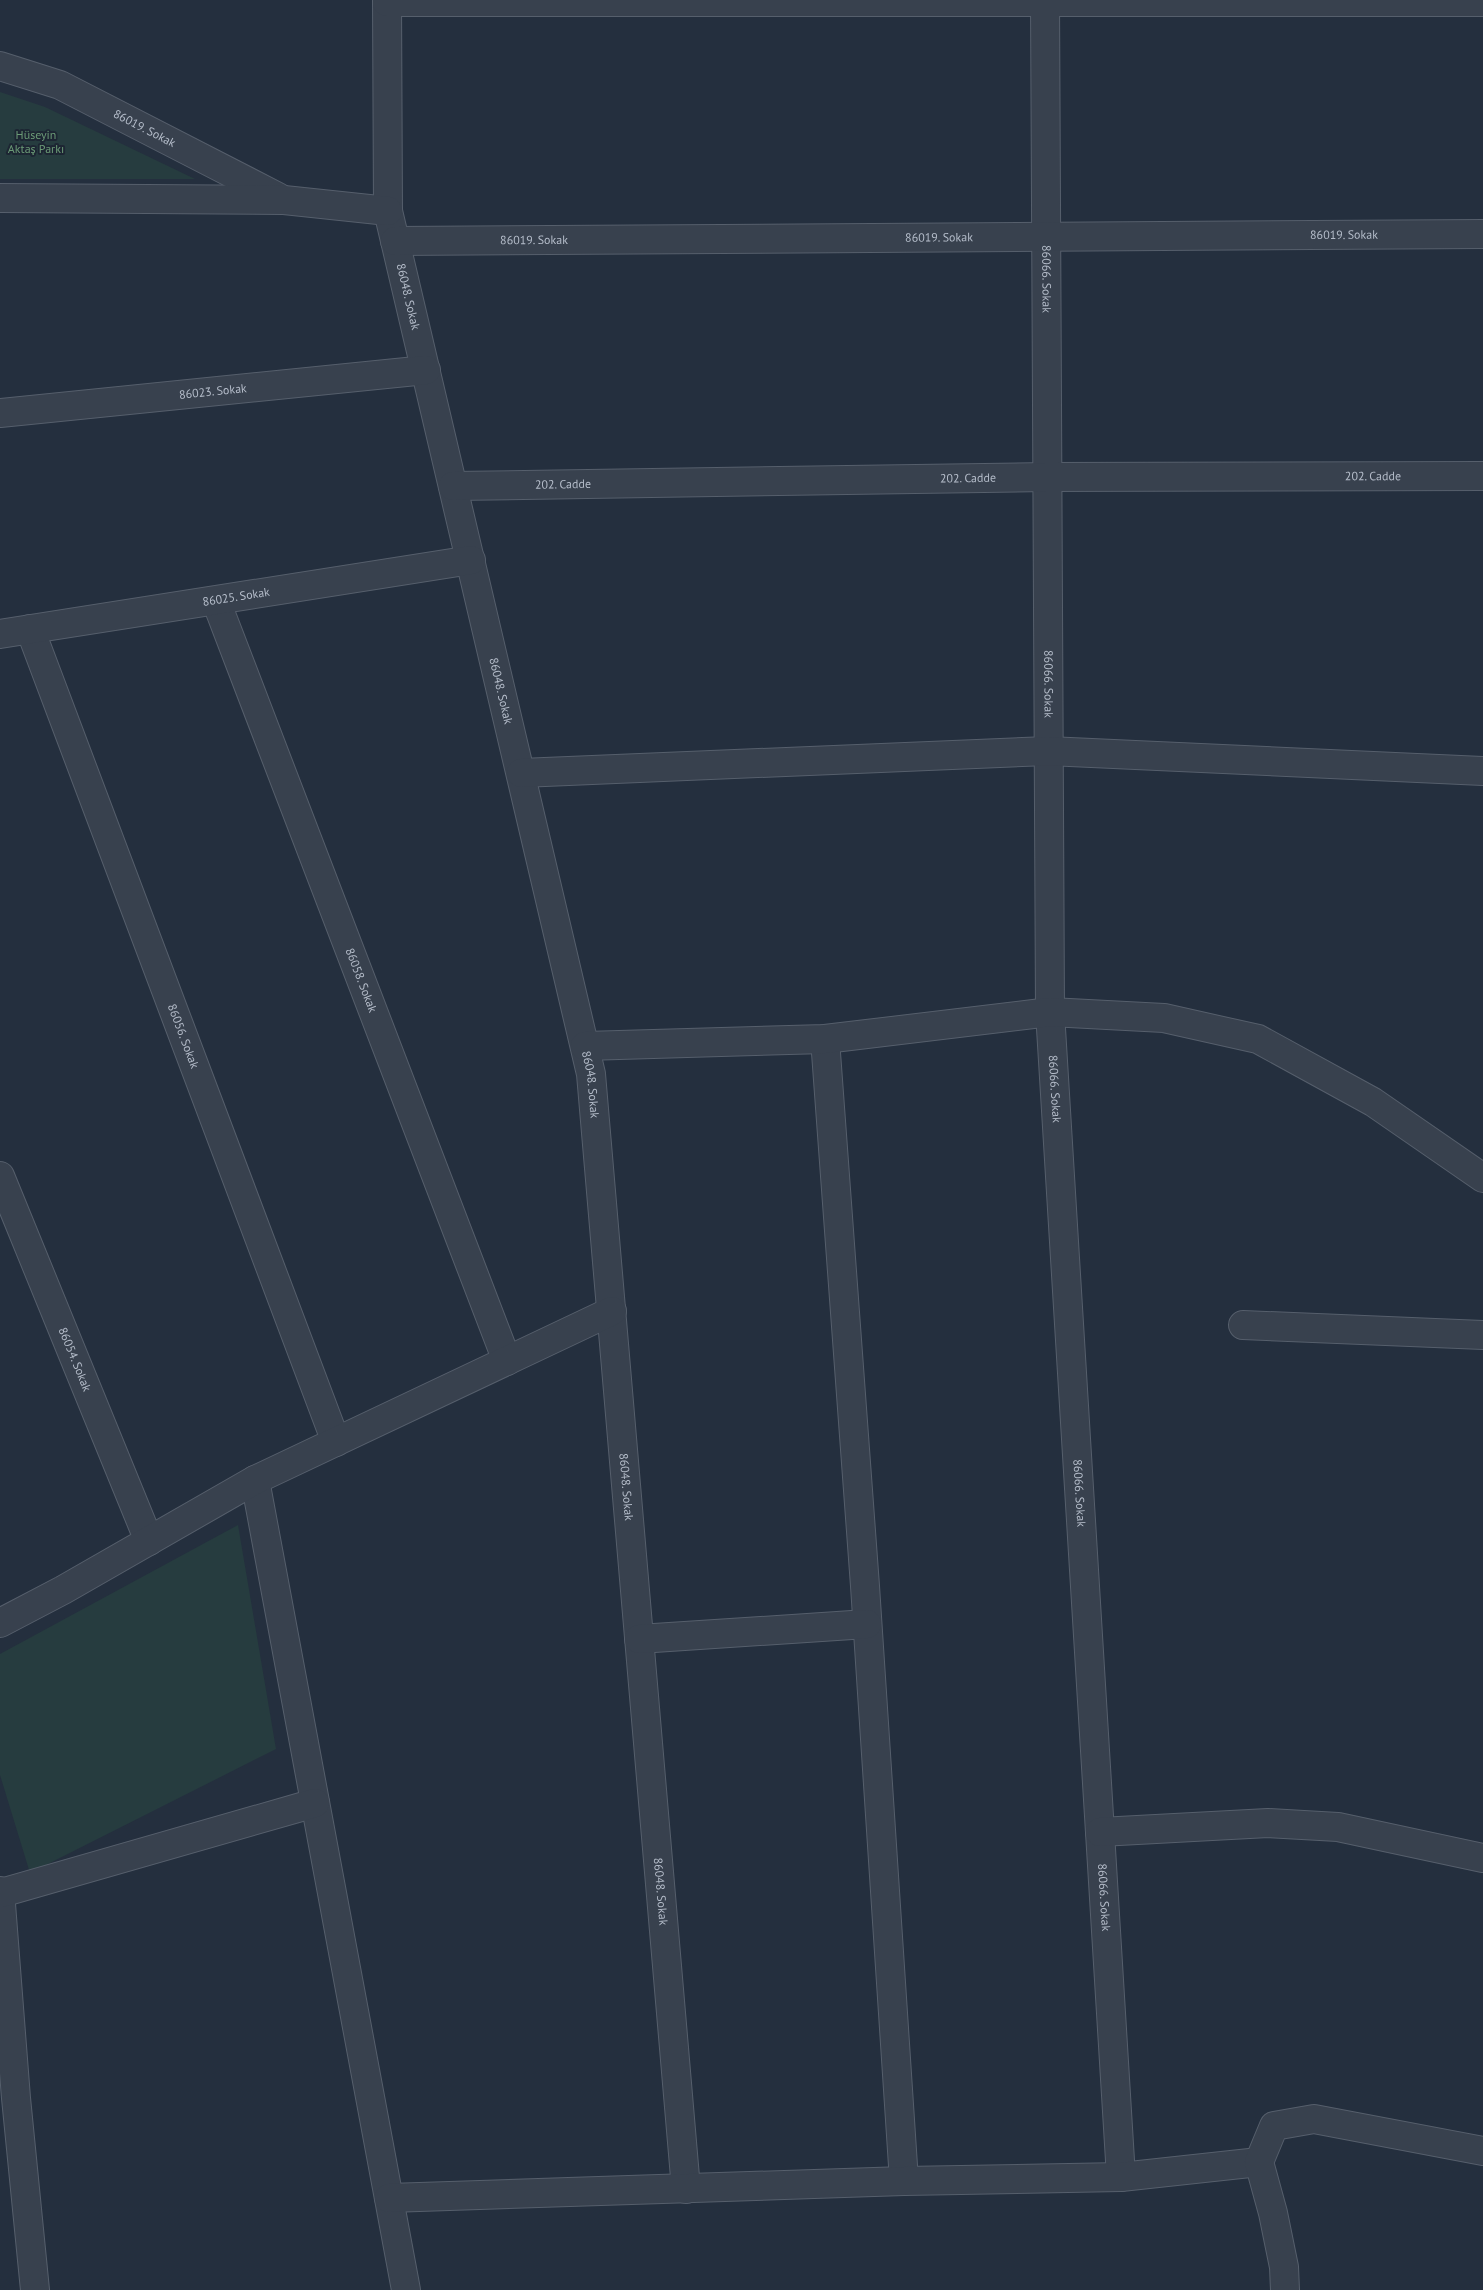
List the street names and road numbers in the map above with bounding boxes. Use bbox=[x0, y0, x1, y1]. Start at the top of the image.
street label: 86019. Sokak bbox=[111, 106, 179, 150]
street label: 86019. Sokak bbox=[1310, 227, 1378, 242]
street label: 86019. Sokak bbox=[905, 229, 973, 245]
street label: 86019. Sokak bbox=[500, 232, 568, 247]
street label: 86066. Sokak bbox=[1039, 245, 1055, 313]
street label: 86048. Sokak bbox=[394, 262, 424, 332]
street label: 86023. Sokak bbox=[178, 380, 248, 402]
street label: 202. Cadde bbox=[1345, 468, 1401, 483]
street label: 202. Cadde bbox=[940, 470, 996, 486]
street label: 202. Cadde bbox=[535, 476, 591, 492]
street label: 86025. Sokak bbox=[201, 584, 271, 609]
street label: 86066. Sokak bbox=[1041, 650, 1057, 718]
street label: 86048. Sokak bbox=[486, 656, 516, 726]
street label: 86058. Sokak bbox=[343, 946, 381, 1015]
street label: 86056. Sokak bbox=[165, 1002, 203, 1071]
street label: 86048. Sokak bbox=[579, 1049, 603, 1119]
street label: 86066. Sokak bbox=[1046, 1054, 1065, 1123]
street label: 86054. Sokak bbox=[56, 1325, 95, 1394]
street label: 86048. Sokak bbox=[616, 1452, 637, 1522]
street label: 86066. Sokak bbox=[1070, 1459, 1089, 1528]
street label: 86048. Sokak bbox=[651, 1857, 672, 1926]
street label: 86066. Sokak bbox=[1095, 1863, 1114, 1932]

